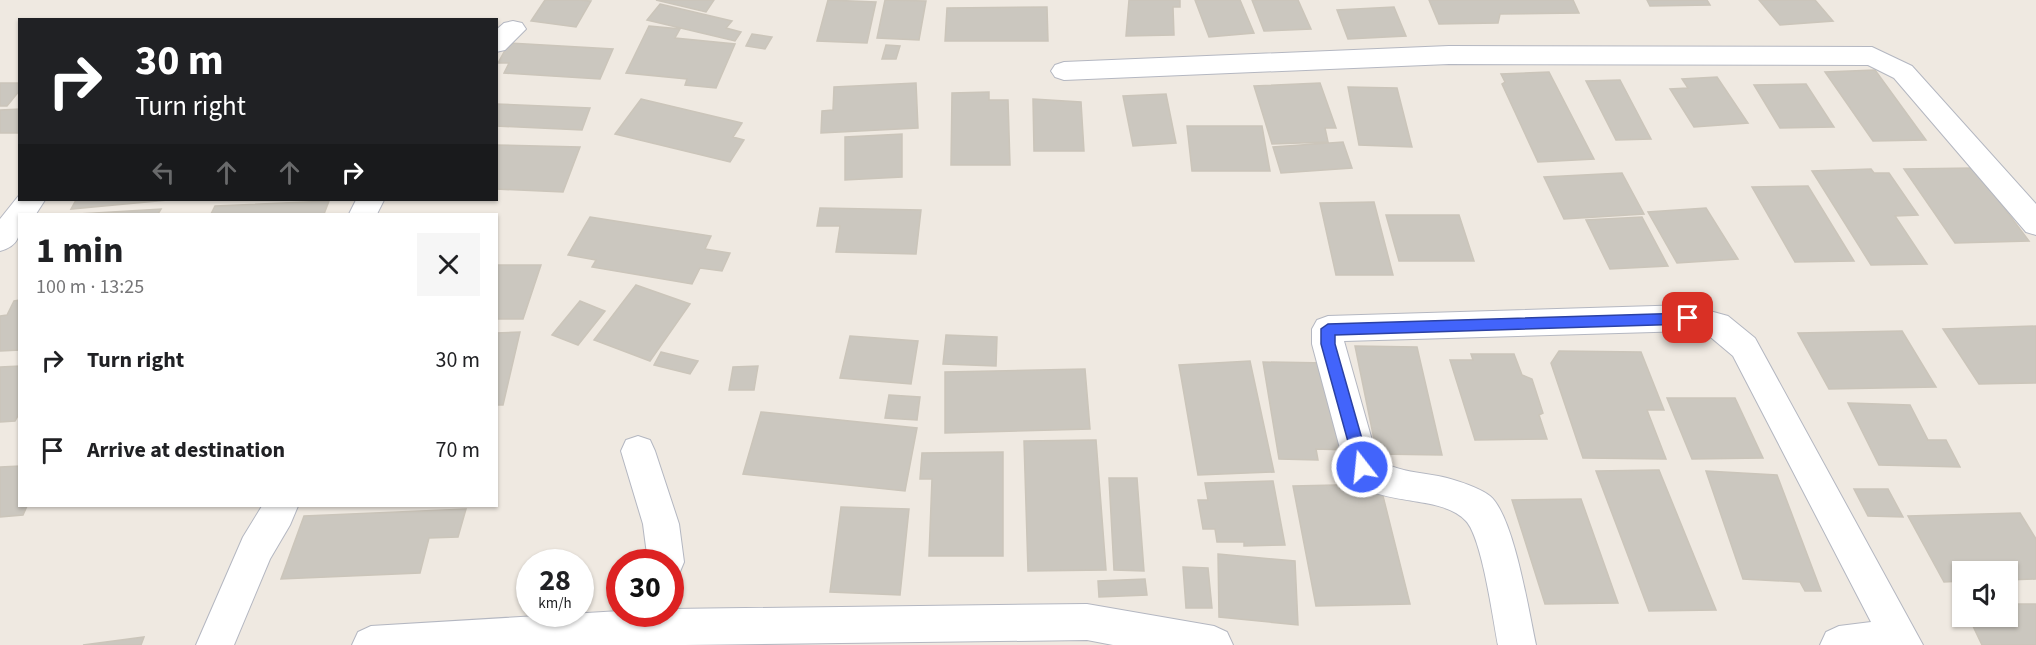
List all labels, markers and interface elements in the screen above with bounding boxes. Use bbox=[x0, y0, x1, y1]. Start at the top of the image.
text: 30 m bbox=[135, 31, 224, 91]
icon: right bbox=[36, 42, 114, 120]
text: Turn right bbox=[135, 87, 246, 126]
icon: left bbox=[147, 156, 180, 189]
icon: ahead bbox=[210, 156, 243, 189]
icon: ahead bbox=[273, 156, 306, 189]
icon: right bbox=[336, 156, 369, 189]
text: 1 min bbox=[36, 225, 124, 276]
button: close bbox=[417, 233, 480, 296]
text: 100 m · 13:25 bbox=[36, 273, 144, 301]
pin bbox=[1662, 292, 1713, 343]
icon: arrive bbox=[1671, 301, 1704, 334]
icon: right bbox=[36, 344, 69, 377]
text: Turn right bbox=[87, 344, 184, 376]
text: 30 m bbox=[435, 344, 480, 376]
icon: arrive bbox=[36, 434, 69, 467]
text: Arrive at destination bbox=[87, 434, 285, 466]
text: 70 m bbox=[435, 434, 480, 466]
position arrow bbox=[1330, 435, 1394, 499]
speed limit sign: 30 bbox=[606, 549, 684, 627]
text: 28 bbox=[539, 559, 571, 602]
map controls bbox=[1952, 561, 2018, 627]
button: sound bbox=[1952, 561, 2018, 627]
text: km/h bbox=[538, 593, 572, 614]

